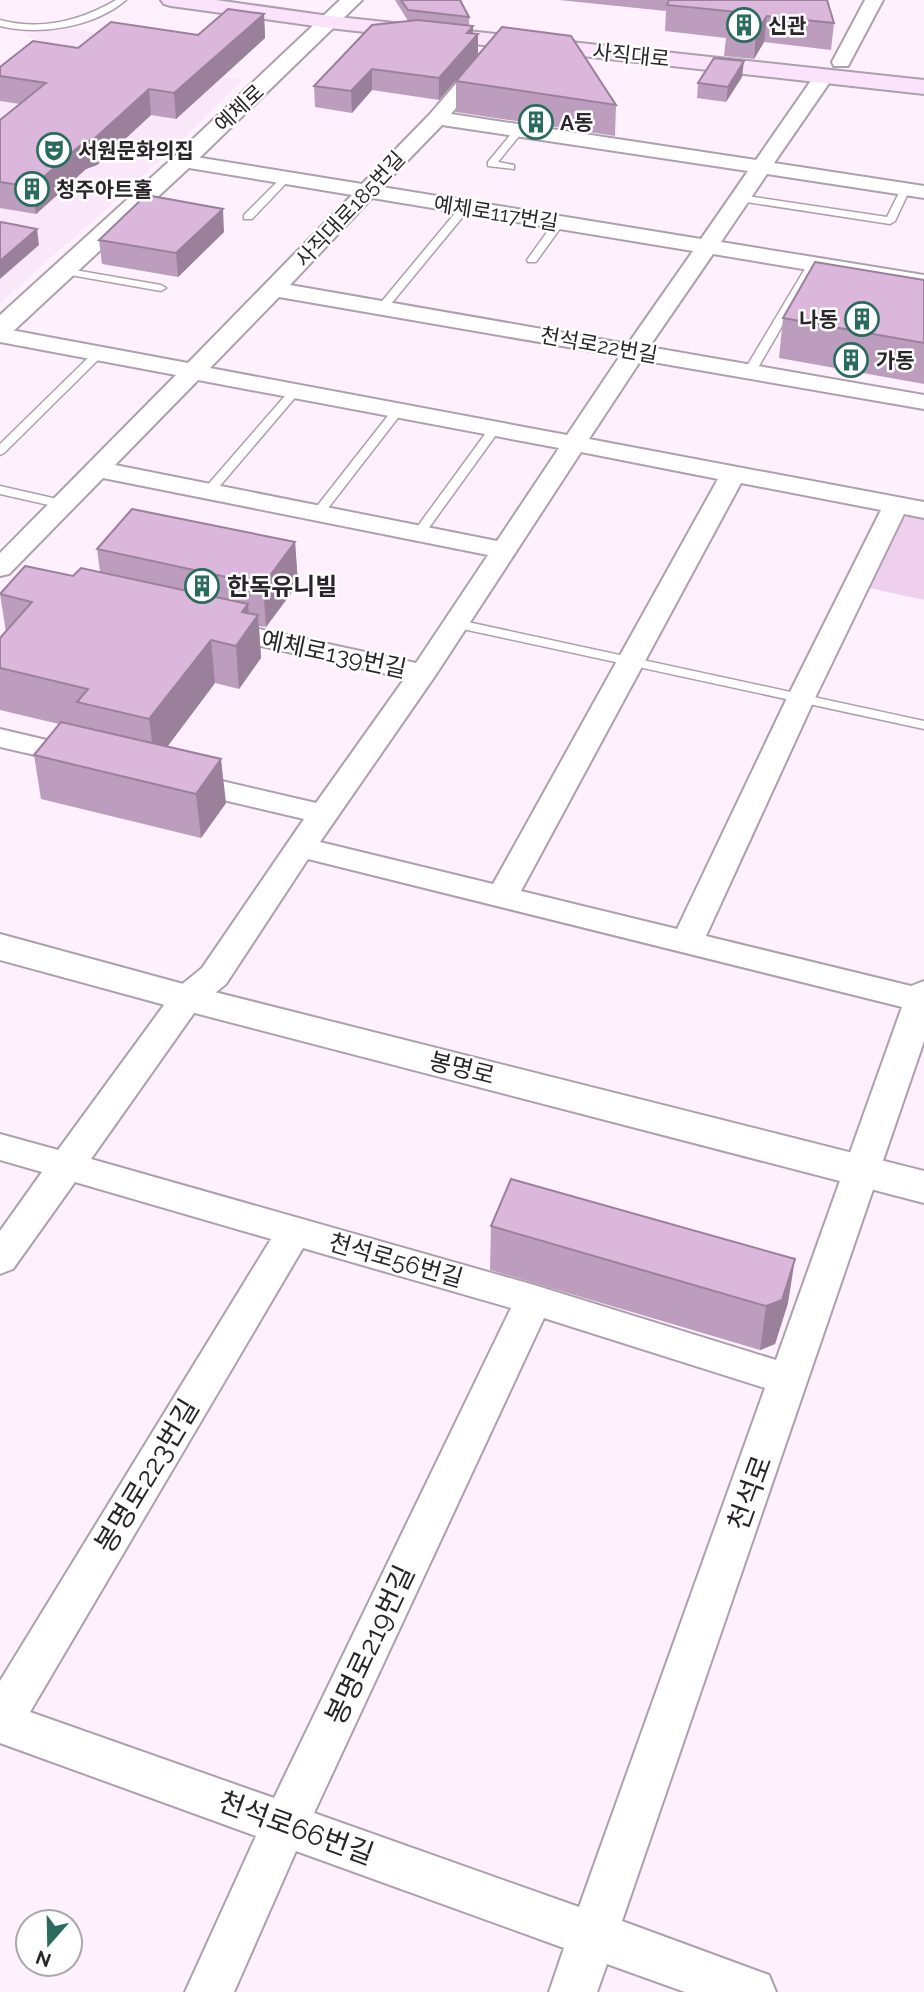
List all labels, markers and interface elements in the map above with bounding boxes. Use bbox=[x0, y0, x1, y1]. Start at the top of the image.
building icon: 신관 bbox=[725, 6, 763, 44]
place label: 신관 bbox=[768, 13, 807, 38]
street label: 사직대로 bbox=[591, 39, 671, 71]
street label: 예체로 bbox=[209, 79, 269, 137]
building icon: A동 bbox=[517, 103, 555, 141]
place label: A동 bbox=[560, 110, 593, 135]
theatre icon: 서원문화의집 bbox=[35, 131, 73, 169]
place label: 서원문화의집 bbox=[78, 138, 194, 163]
street label: 사직대로185번길 bbox=[290, 146, 410, 272]
building icon: 청주아트홀 bbox=[13, 170, 51, 208]
place label: 청주아트홀 bbox=[56, 177, 153, 202]
street label: 예체로117번길 bbox=[432, 191, 560, 235]
building icon: 나동 bbox=[843, 300, 881, 338]
place label: 나동 bbox=[799, 307, 838, 332]
street label: 천석로22번길 bbox=[538, 322, 660, 368]
building icon: 가동 bbox=[832, 341, 870, 379]
place label: 가동 bbox=[876, 348, 915, 373]
building icon: 한독유니빌 bbox=[183, 567, 221, 605]
place label: 한독유니빌 bbox=[227, 572, 337, 601]
street label: 예체로139번길 bbox=[259, 624, 409, 684]
street label: 봉명로 bbox=[426, 1046, 498, 1090]
street label: 천석로56번길 bbox=[326, 1227, 466, 1293]
street label: 봉명로223번길 bbox=[88, 1393, 206, 1559]
street label: 천석로 bbox=[721, 1451, 779, 1535]
street label: 봉명로219번길 bbox=[319, 1560, 421, 1730]
street label: 천석로66번길 bbox=[214, 1785, 378, 1871]
north arrow bbox=[14, 1908, 84, 1978]
text: N bbox=[33, 1946, 54, 1972]

